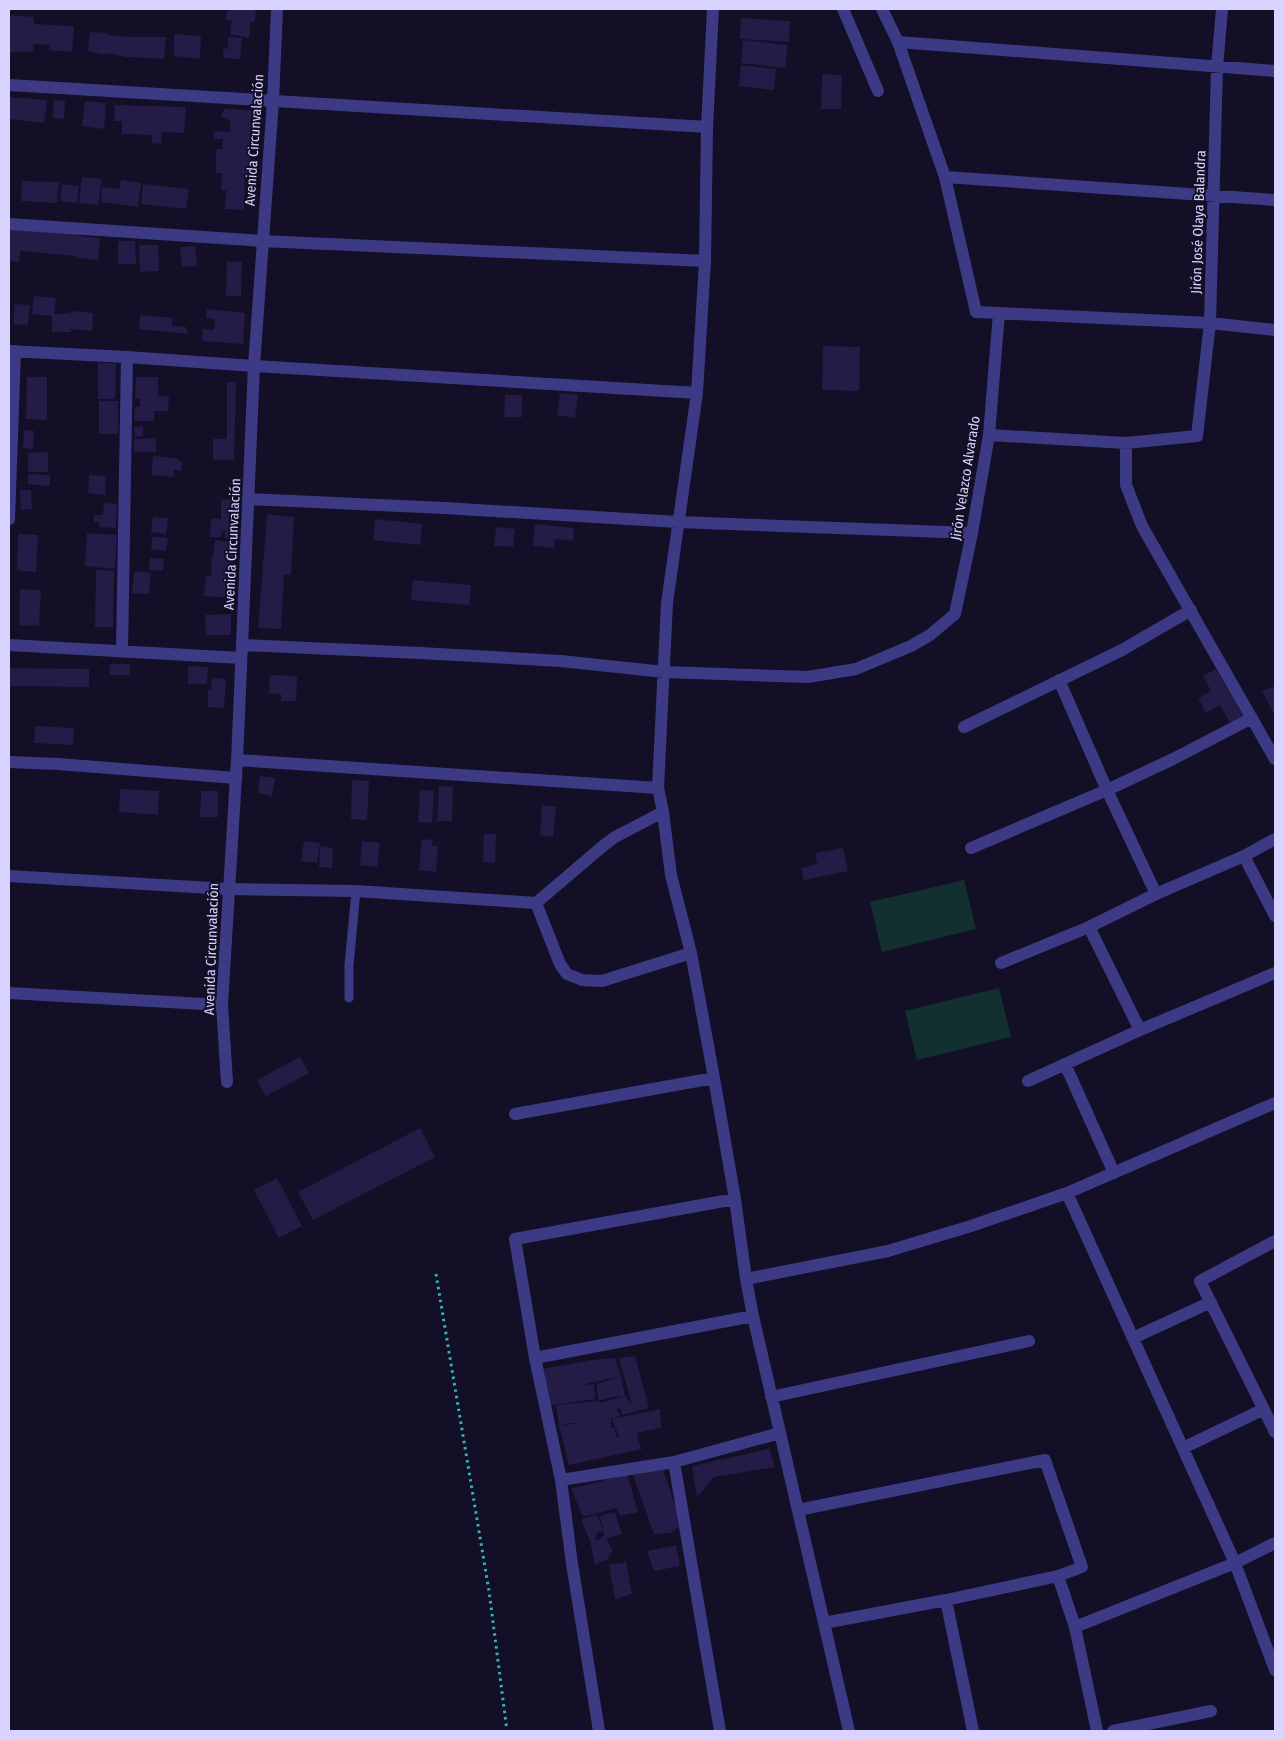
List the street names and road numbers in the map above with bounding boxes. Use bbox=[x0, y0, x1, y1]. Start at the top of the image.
street label: Avenida Circunvalación bbox=[241, 74, 268, 207]
street label: Jirón José Olaya Balandra bbox=[1187, 150, 1210, 294]
street label: Jirón Velazco Alvarado bbox=[947, 415, 984, 542]
street label: Avenida Circunvalación bbox=[221, 478, 244, 610]
street label: Avenida Circunvalación bbox=[201, 883, 222, 1015]

